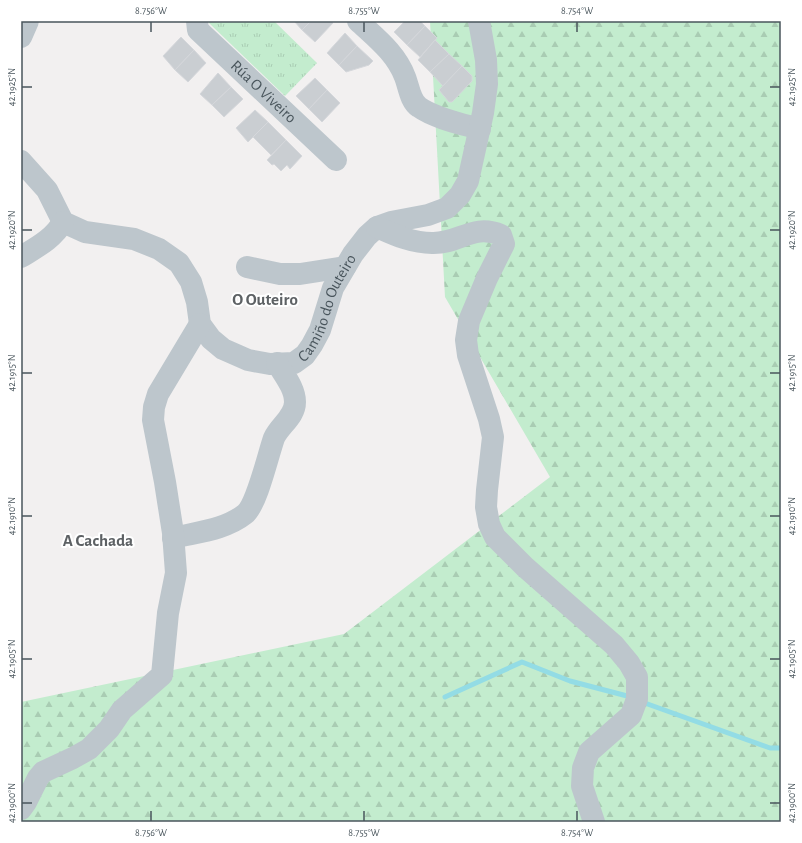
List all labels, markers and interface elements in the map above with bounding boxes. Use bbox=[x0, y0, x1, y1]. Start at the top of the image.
text: 8.756°W bbox=[135, 6, 167, 16]
text: 8.755°W bbox=[348, 6, 380, 16]
text: 8.754°W bbox=[561, 6, 593, 16]
street label: Rúa O Viveiro bbox=[228, 57, 299, 126]
text: 42.1925°N bbox=[7, 68, 17, 106]
text: 42.1925°N bbox=[787, 68, 797, 106]
text: 42.1920°N bbox=[7, 210, 17, 250]
text: 42.1920°N bbox=[787, 210, 797, 250]
street label: Camiño do Outeiro bbox=[295, 251, 359, 365]
district label: O Outeiro bbox=[232, 291, 298, 308]
text: 42.1915°N bbox=[7, 354, 17, 392]
text: 42.1915°N bbox=[787, 354, 797, 392]
text: 42.1910°N bbox=[7, 497, 17, 535]
text: 42.1910°N bbox=[787, 497, 797, 535]
district label: A Cachada bbox=[63, 532, 133, 549]
text: 42.1905°N bbox=[7, 639, 17, 679]
text: 42.1905°N bbox=[787, 639, 797, 679]
text: 42.1900°N bbox=[7, 783, 17, 823]
text: 42.1900°N bbox=[787, 783, 797, 823]
text: 8.756°W bbox=[135, 828, 167, 838]
text: 8.755°W bbox=[348, 828, 380, 838]
text: 8.754°W bbox=[561, 828, 593, 838]

